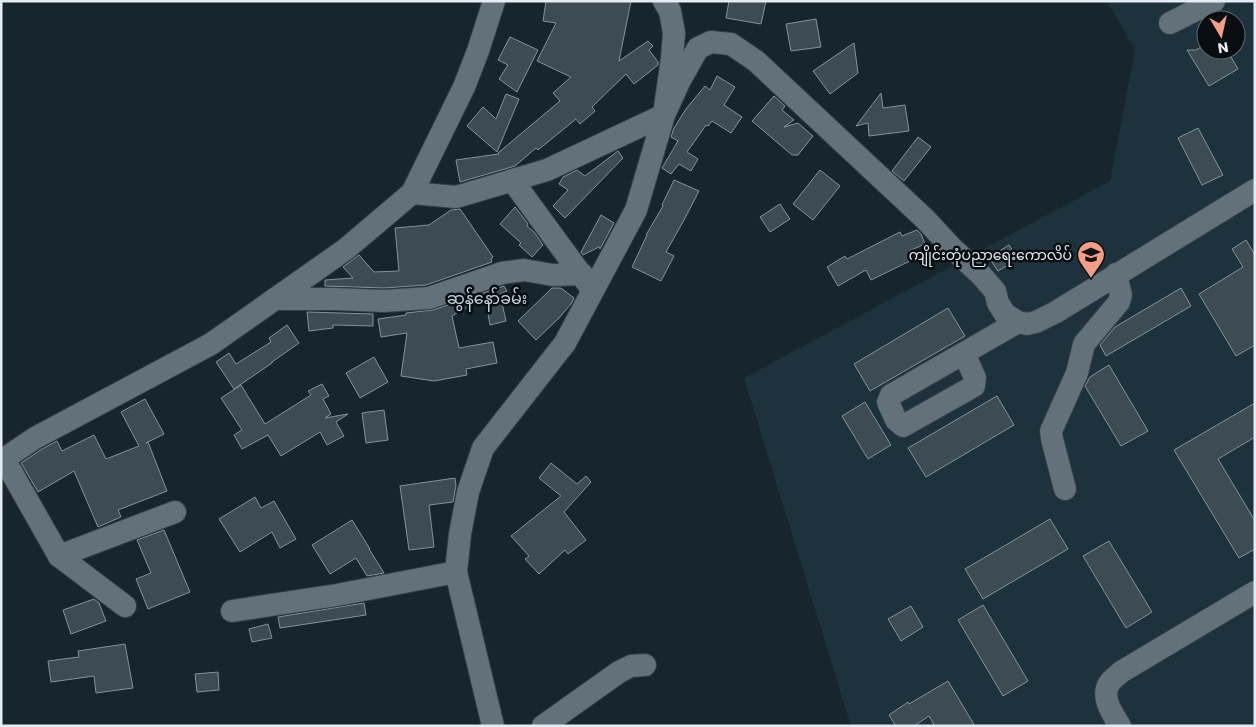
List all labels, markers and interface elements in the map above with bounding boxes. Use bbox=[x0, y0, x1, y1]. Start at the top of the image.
north arrow bbox=[1196, 10, 1246, 60]
text: N bbox=[1216, 37, 1230, 59]
school or university icon: ကျိုင်းတုံပညာရေးကောလိပ် bbox=[1076, 240, 1106, 279]
place label: ကျိုင်းတုံပညာရေးကောလိပ် bbox=[909, 245, 1072, 267]
district label: ဆွန်နော်ခမ်း bbox=[447, 287, 527, 312]

